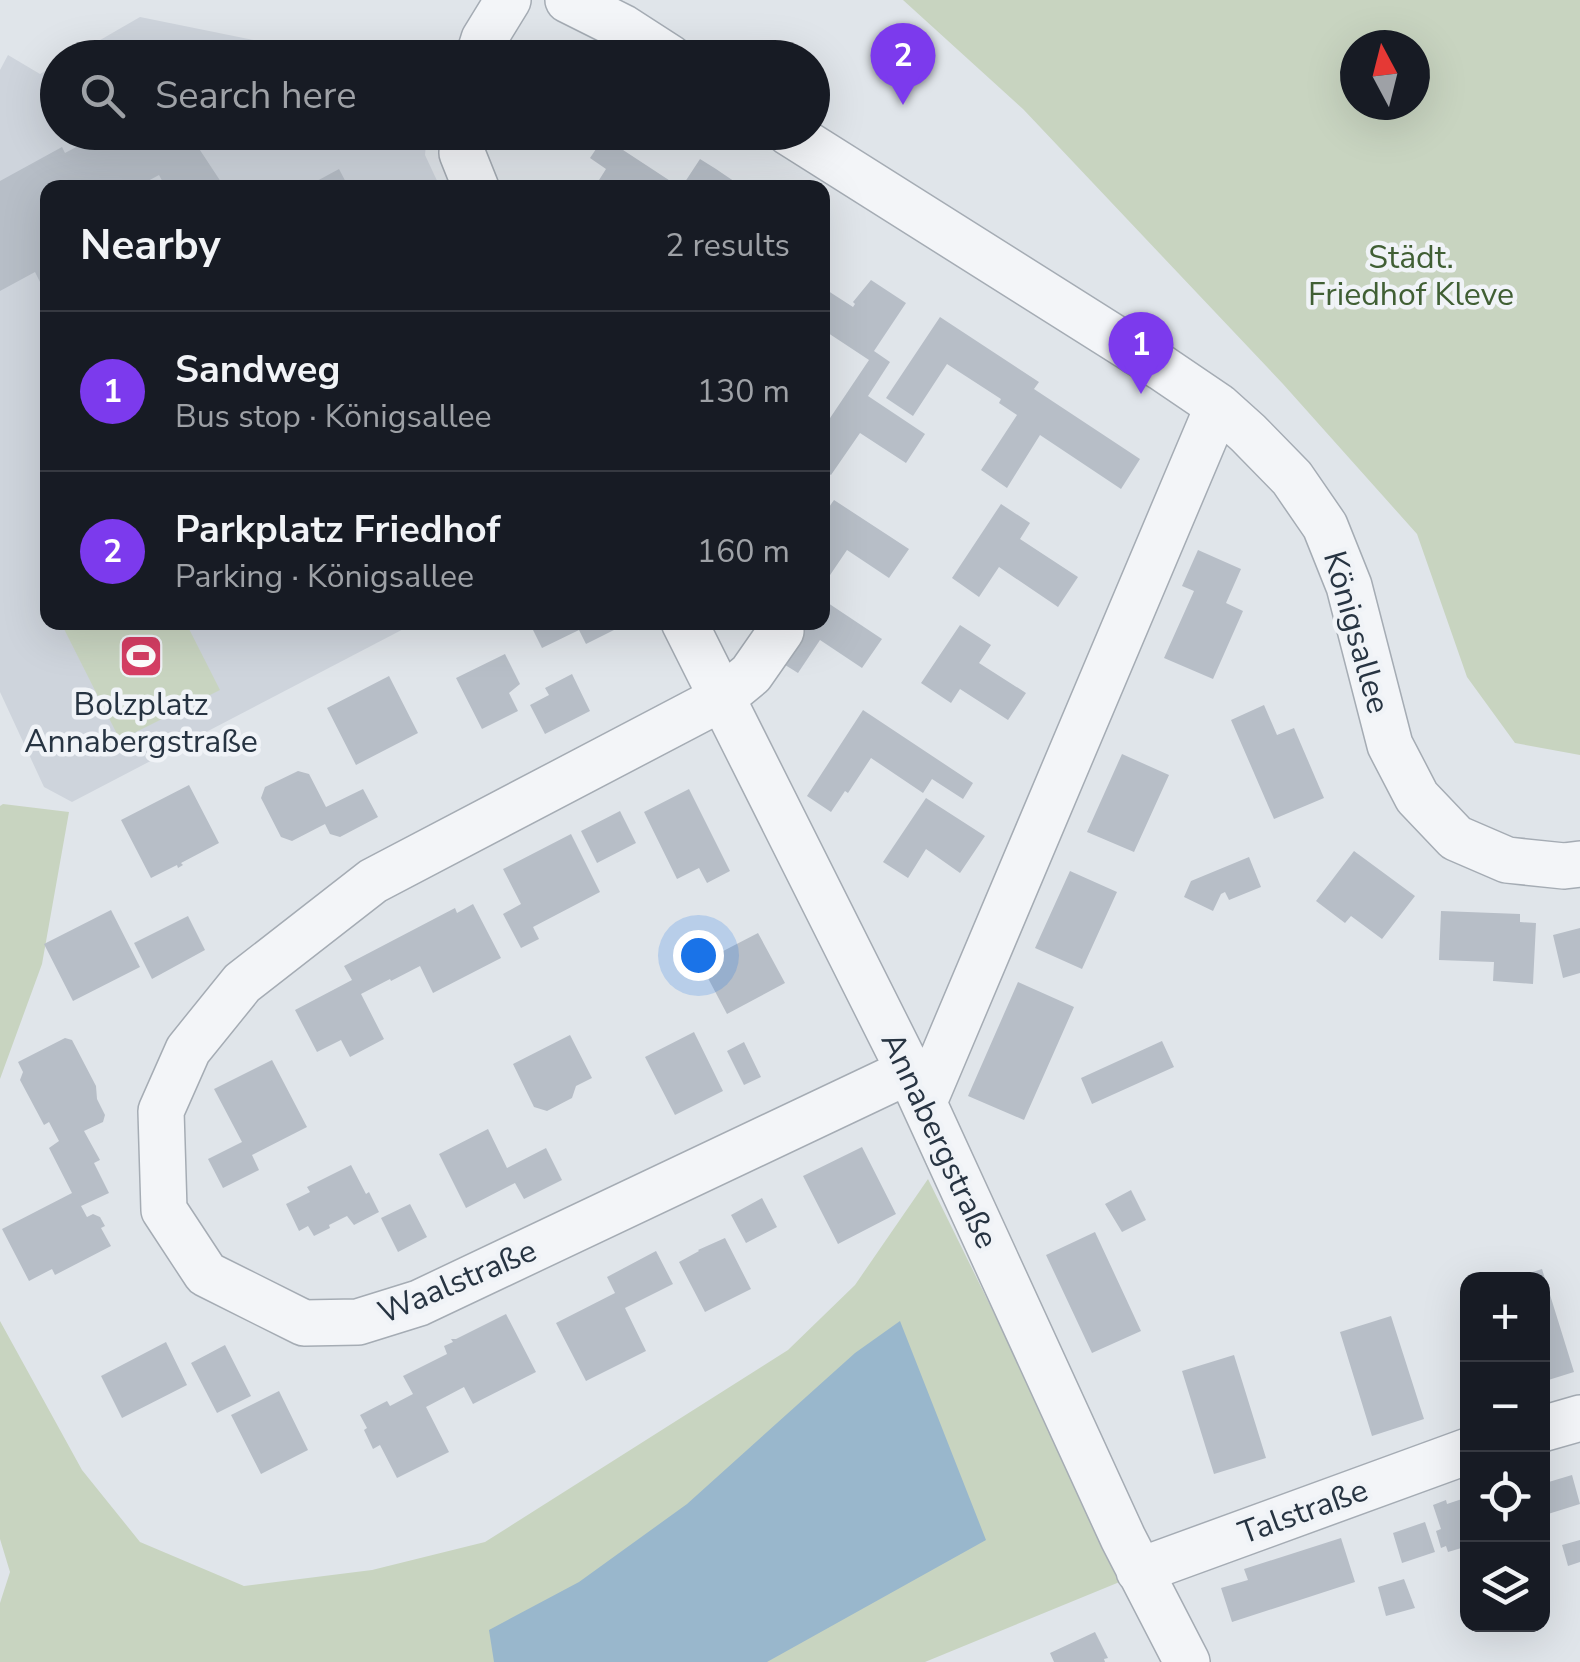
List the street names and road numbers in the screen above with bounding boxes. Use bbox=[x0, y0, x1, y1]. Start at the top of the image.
street label: Königsallee bbox=[1313, 546, 1400, 718]
street label: Annabergstraße bbox=[871, 1025, 1008, 1255]
street label: Waalstraße bbox=[371, 1229, 543, 1334]
street label: Talstraße bbox=[1233, 1468, 1374, 1555]

